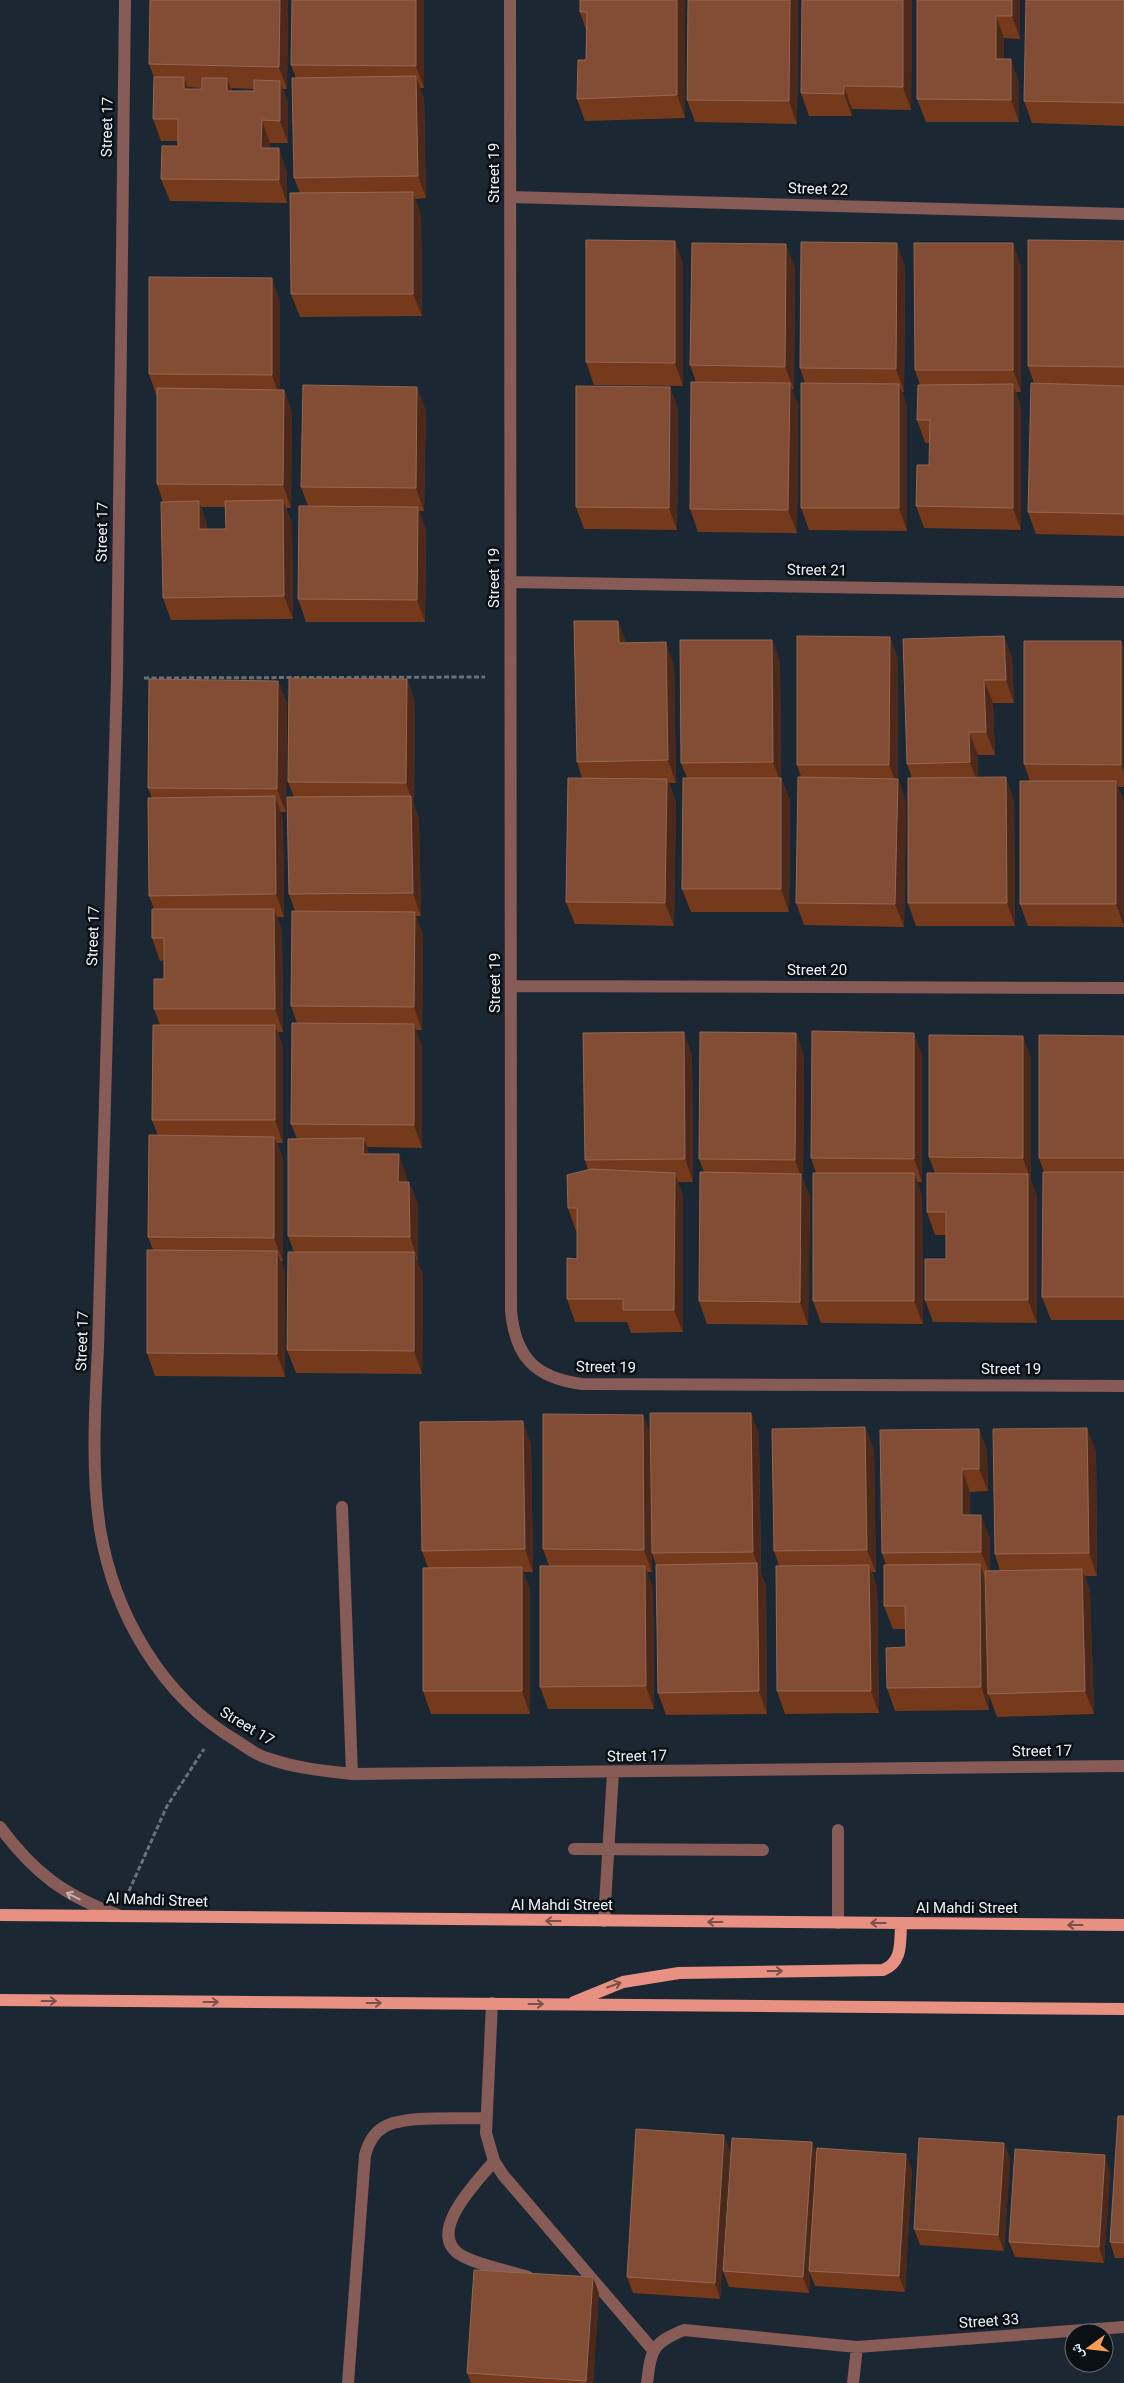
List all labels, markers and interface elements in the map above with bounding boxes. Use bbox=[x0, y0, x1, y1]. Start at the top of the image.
street label: Street 17 bbox=[97, 97, 117, 157]
street label: Street 19 bbox=[485, 143, 503, 203]
street label: Street 22 bbox=[788, 179, 848, 199]
street label: Street 17 bbox=[92, 502, 112, 562]
street label: Street 19 bbox=[485, 548, 503, 608]
street label: Street 21 bbox=[787, 560, 847, 580]
street label: Street 17 bbox=[83, 906, 103, 966]
street label: Street 19 bbox=[486, 953, 504, 1013]
street label: Street 20 bbox=[787, 961, 847, 979]
street label: Street 17 bbox=[72, 1311, 92, 1371]
street label: Street 19 bbox=[576, 1357, 636, 1377]
street label: Street 19 bbox=[981, 1360, 1041, 1378]
street label: Street 17 bbox=[217, 1703, 277, 1749]
street label: Street 17 bbox=[1012, 1741, 1072, 1761]
street label: Street 17 bbox=[607, 1746, 667, 1766]
street label: Al Mahdi Street bbox=[106, 1889, 208, 1911]
one-way arrow bbox=[66, 1891, 81, 1901]
street label: Al Mahdi Street bbox=[511, 1896, 613, 1914]
street label: Al Mahdi Street bbox=[916, 1899, 1018, 1917]
one-way arrow bbox=[545, 1916, 562, 1926]
one-way arrow bbox=[708, 1917, 724, 1927]
one-way arrow bbox=[870, 1919, 886, 1928]
one-way arrow bbox=[1068, 1920, 1084, 1930]
one-way arrow bbox=[766, 1966, 783, 1976]
one-way arrow bbox=[606, 1980, 621, 1989]
one-way arrow bbox=[40, 1996, 56, 2005]
one-way arrow bbox=[202, 1997, 219, 2007]
one-way arrow bbox=[365, 1998, 381, 2008]
one-way arrow bbox=[528, 1999, 544, 2009]
street label: Street 33 bbox=[958, 2310, 1020, 2332]
north arrow bbox=[1064, 2323, 1114, 2373]
text: ش bbox=[1067, 2342, 1087, 2361]

